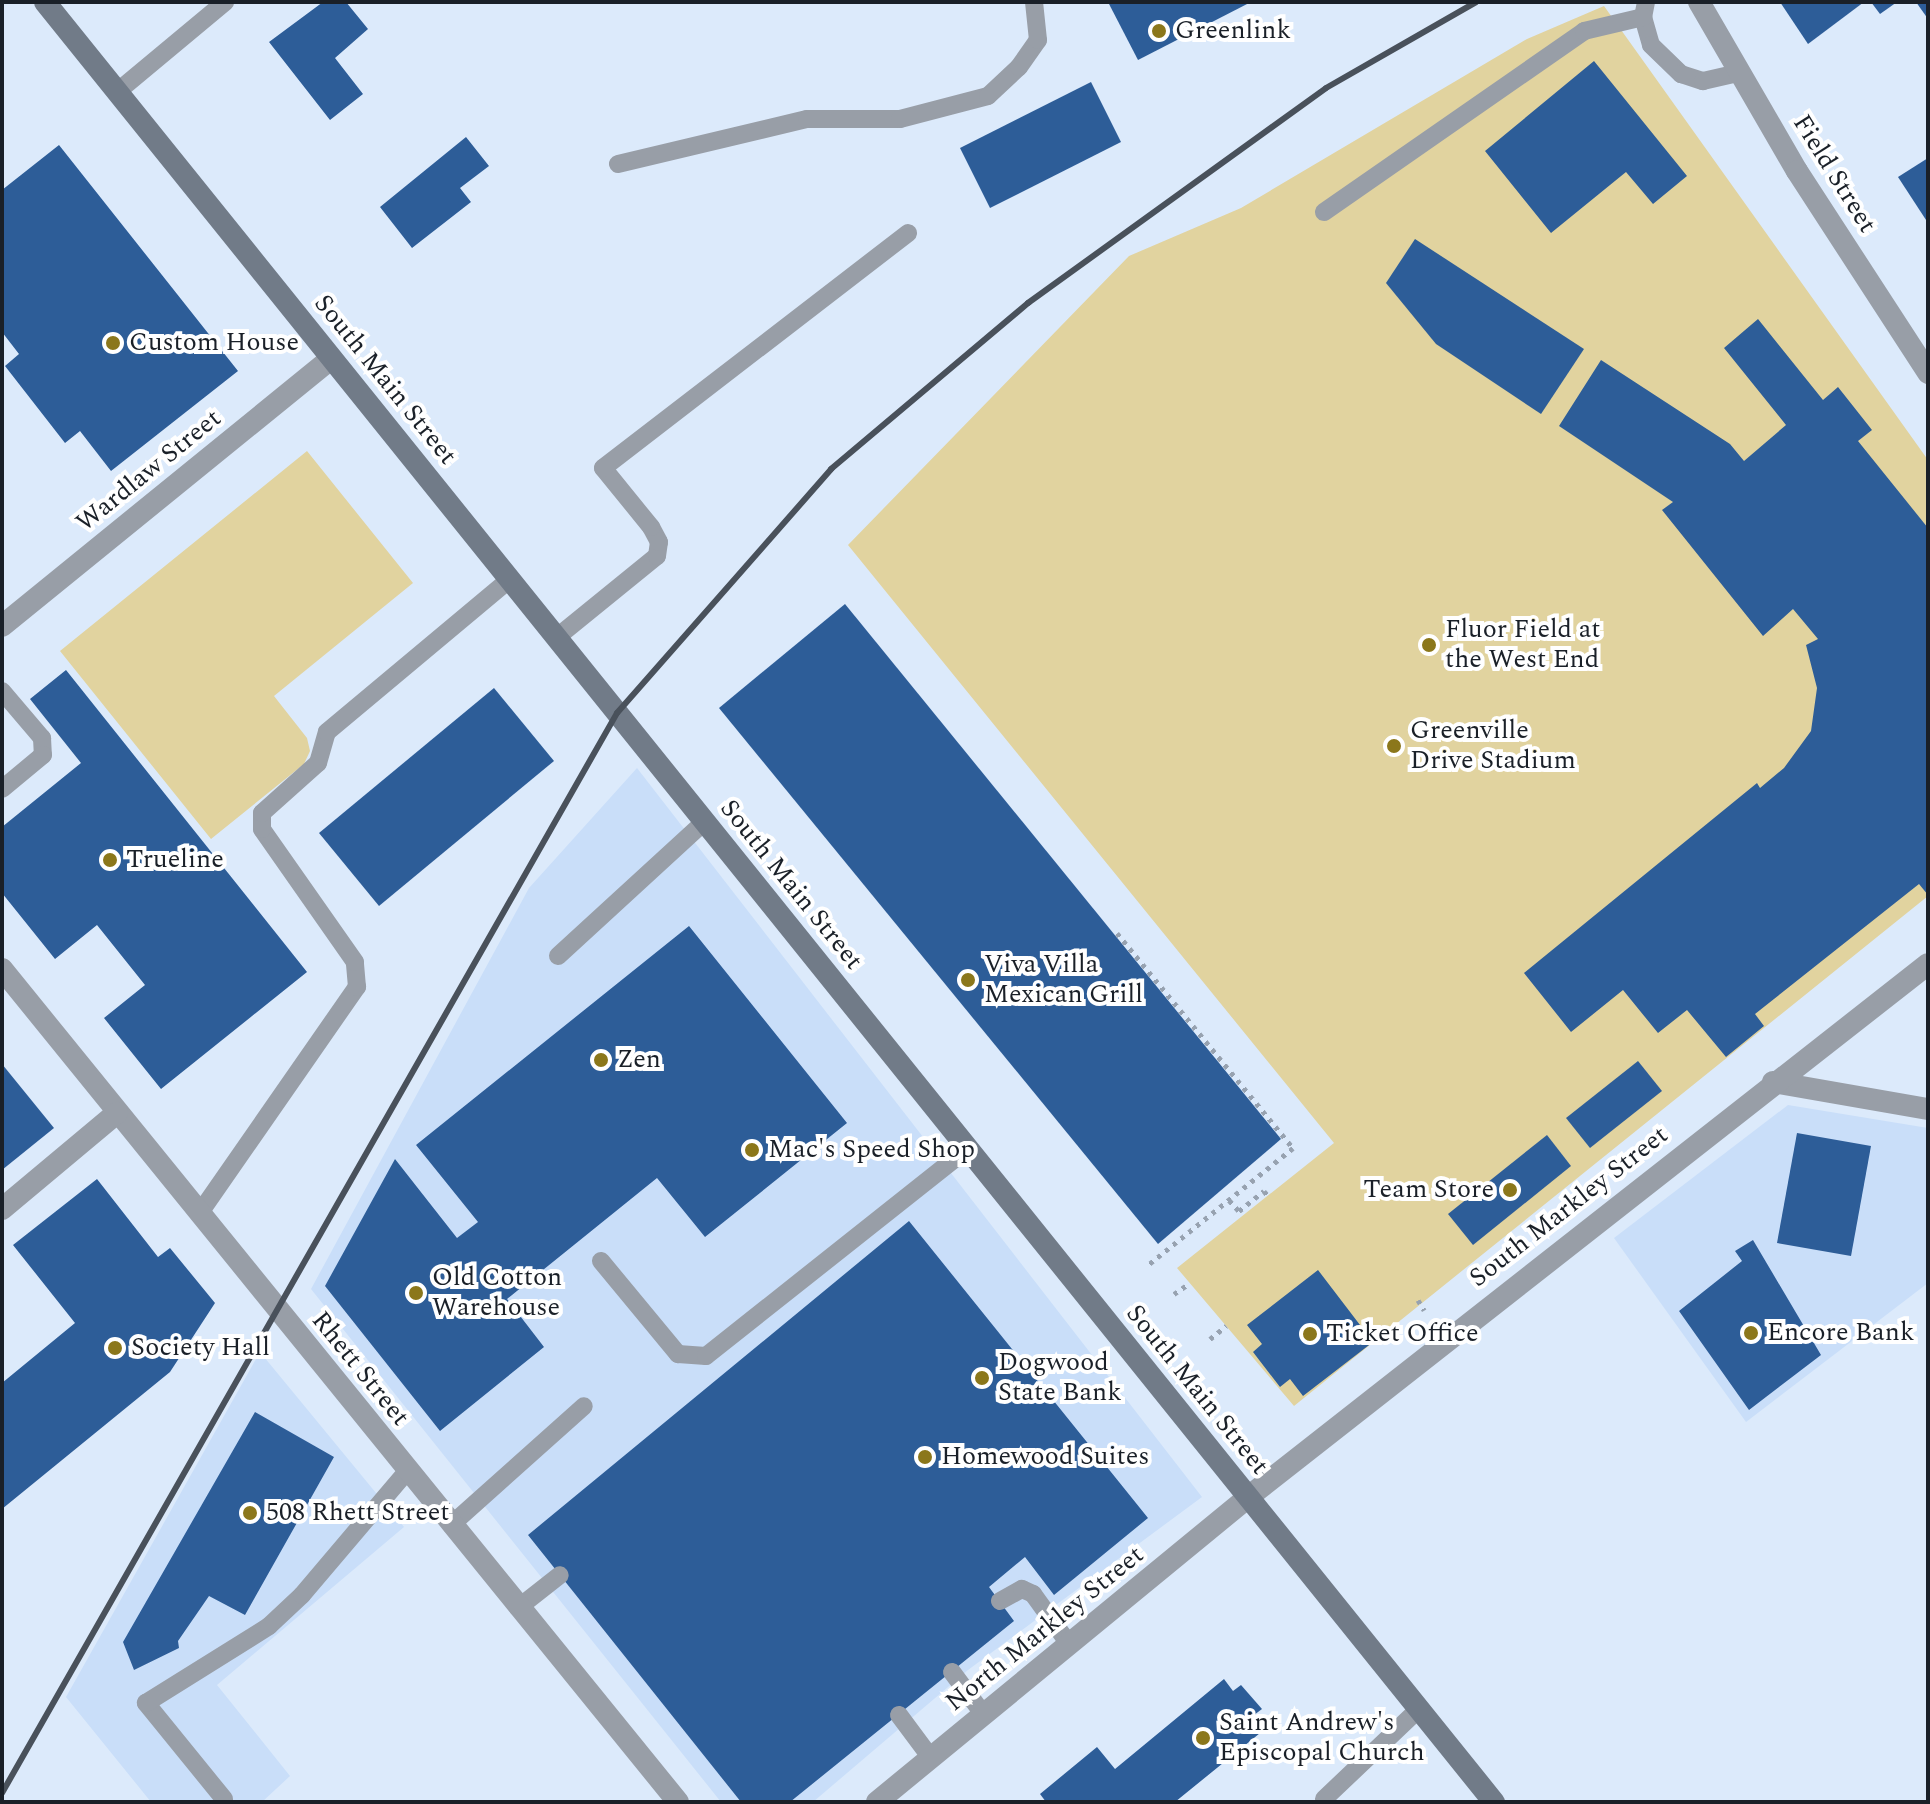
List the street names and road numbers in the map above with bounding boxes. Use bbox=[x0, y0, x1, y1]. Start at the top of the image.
street label: Field Street bbox=[1785, 109, 1883, 239]
street label: South Main Street bbox=[307, 289, 463, 471]
street label: Wardlaw Street bbox=[70, 403, 228, 539]
street label: South Main Street bbox=[713, 794, 869, 976]
street label: South Markley Street bbox=[1463, 1120, 1675, 1294]
street label: South Main Street bbox=[1119, 1299, 1275, 1481]
street label: Rhett Street bbox=[304, 1306, 416, 1432]
street label: North Markley Street bbox=[940, 1540, 1150, 1718]

